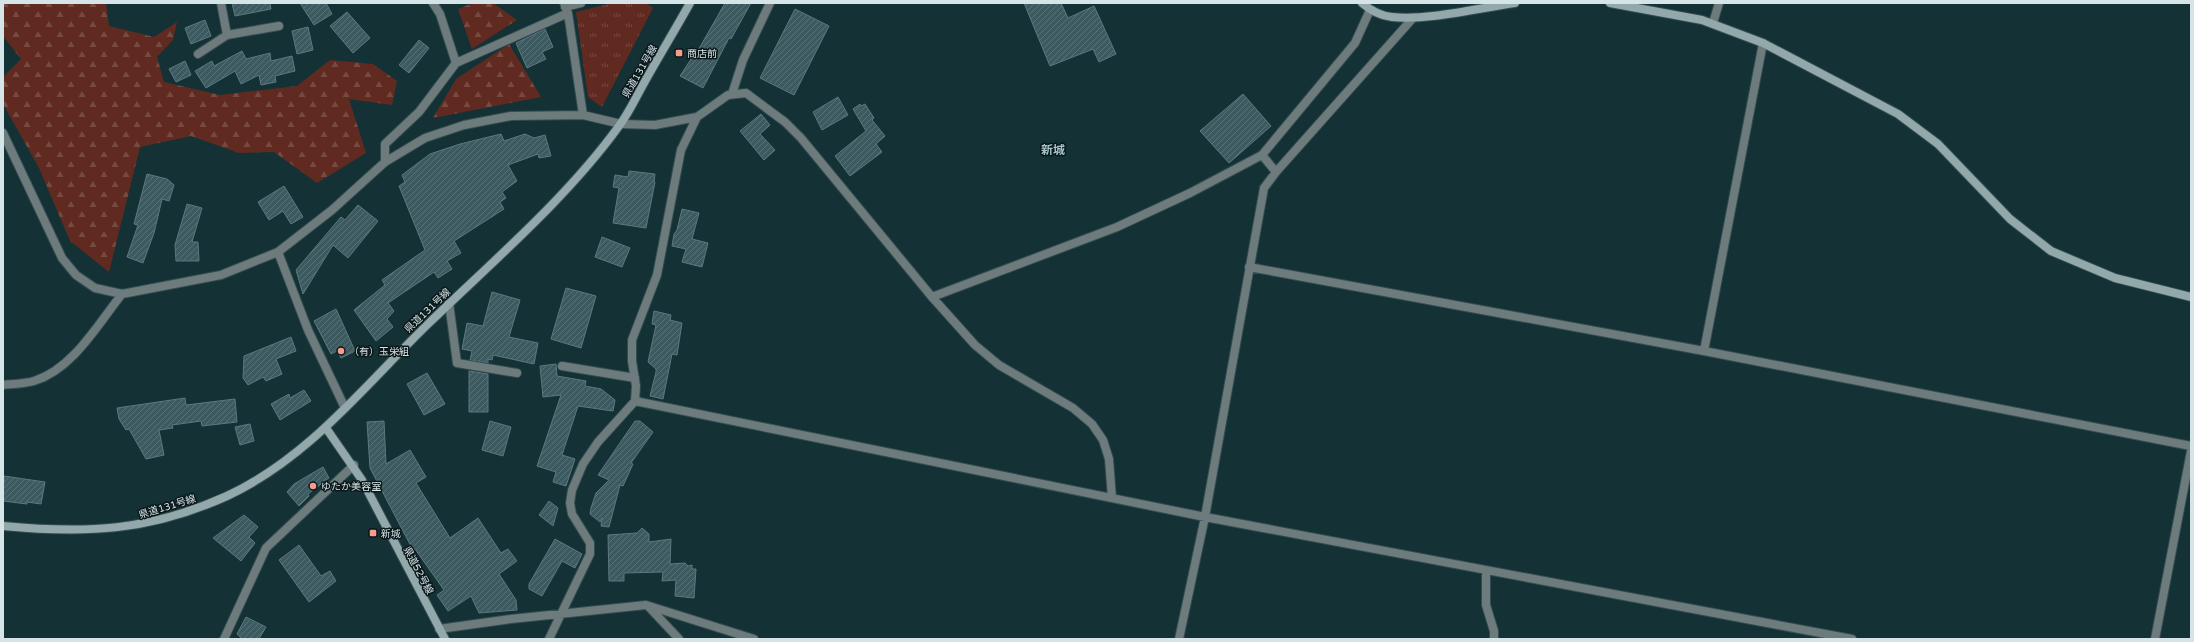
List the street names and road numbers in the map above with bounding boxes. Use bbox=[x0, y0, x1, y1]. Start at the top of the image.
street label: 県道131号線 bbox=[620, 43, 660, 100]
street label: 県道131号線 bbox=[402, 286, 453, 335]
street label: 県道131号線 bbox=[137, 493, 197, 521]
street label: 県道52号線 bbox=[400, 544, 436, 596]

